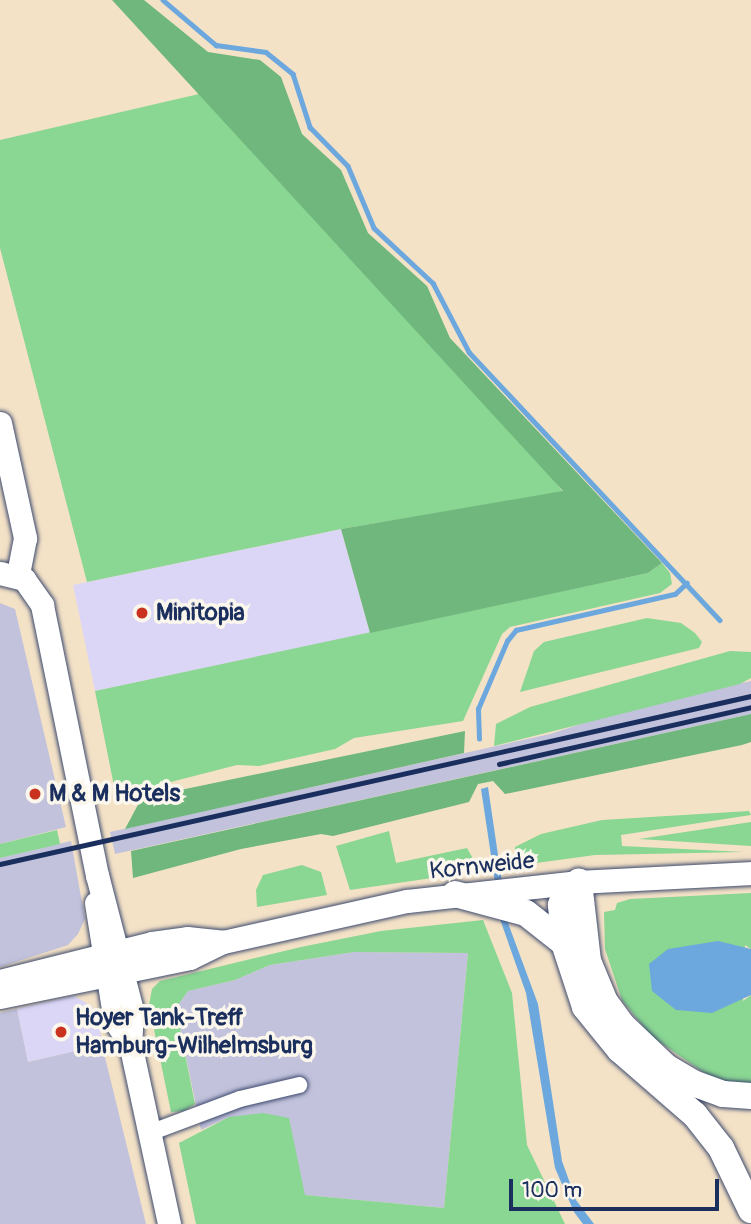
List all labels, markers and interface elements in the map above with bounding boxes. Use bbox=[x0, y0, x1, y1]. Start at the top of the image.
place label: Minitopia bbox=[156, 599, 245, 627]
marker: Minitopia bbox=[134, 605, 150, 621]
place label: M & M Hotels bbox=[49, 780, 180, 808]
marker: M & M Hotels bbox=[27, 786, 43, 802]
street label: Kornweide bbox=[428, 846, 536, 886]
place label: Hoyer Tank-Treff Hamburg-Wilhelmsburg bbox=[75, 1004, 313, 1060]
marker: Hoyer Tank-Treff Hamburg-Wilhelmsburg bbox=[53, 1024, 69, 1040]
scale bar bbox=[513, 1164, 723, 1208]
text: 100 m bbox=[522, 1177, 582, 1204]

